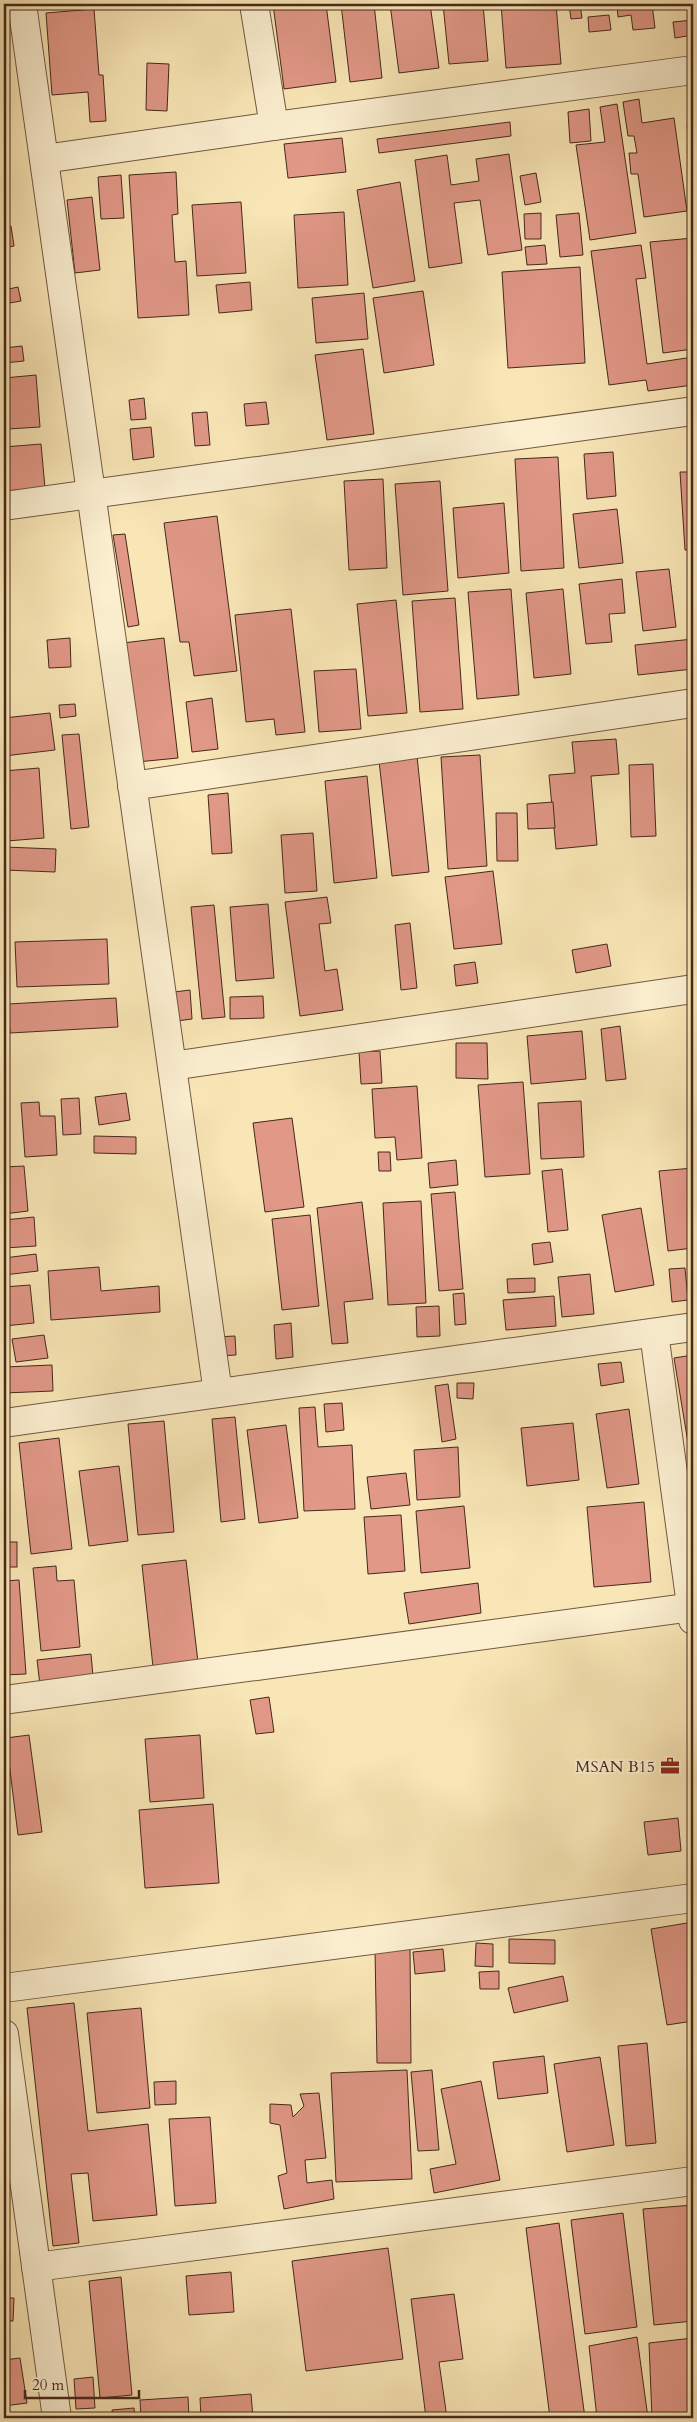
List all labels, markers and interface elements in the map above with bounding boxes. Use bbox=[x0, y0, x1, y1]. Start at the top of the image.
office icon: MSAN B15 bbox=[659, 1755, 681, 1777]
place label: MSAN B15 bbox=[575, 1756, 655, 1778]
scale bar bbox=[25, 2367, 139, 2399]
text: 20 m bbox=[32, 2375, 64, 2395]

